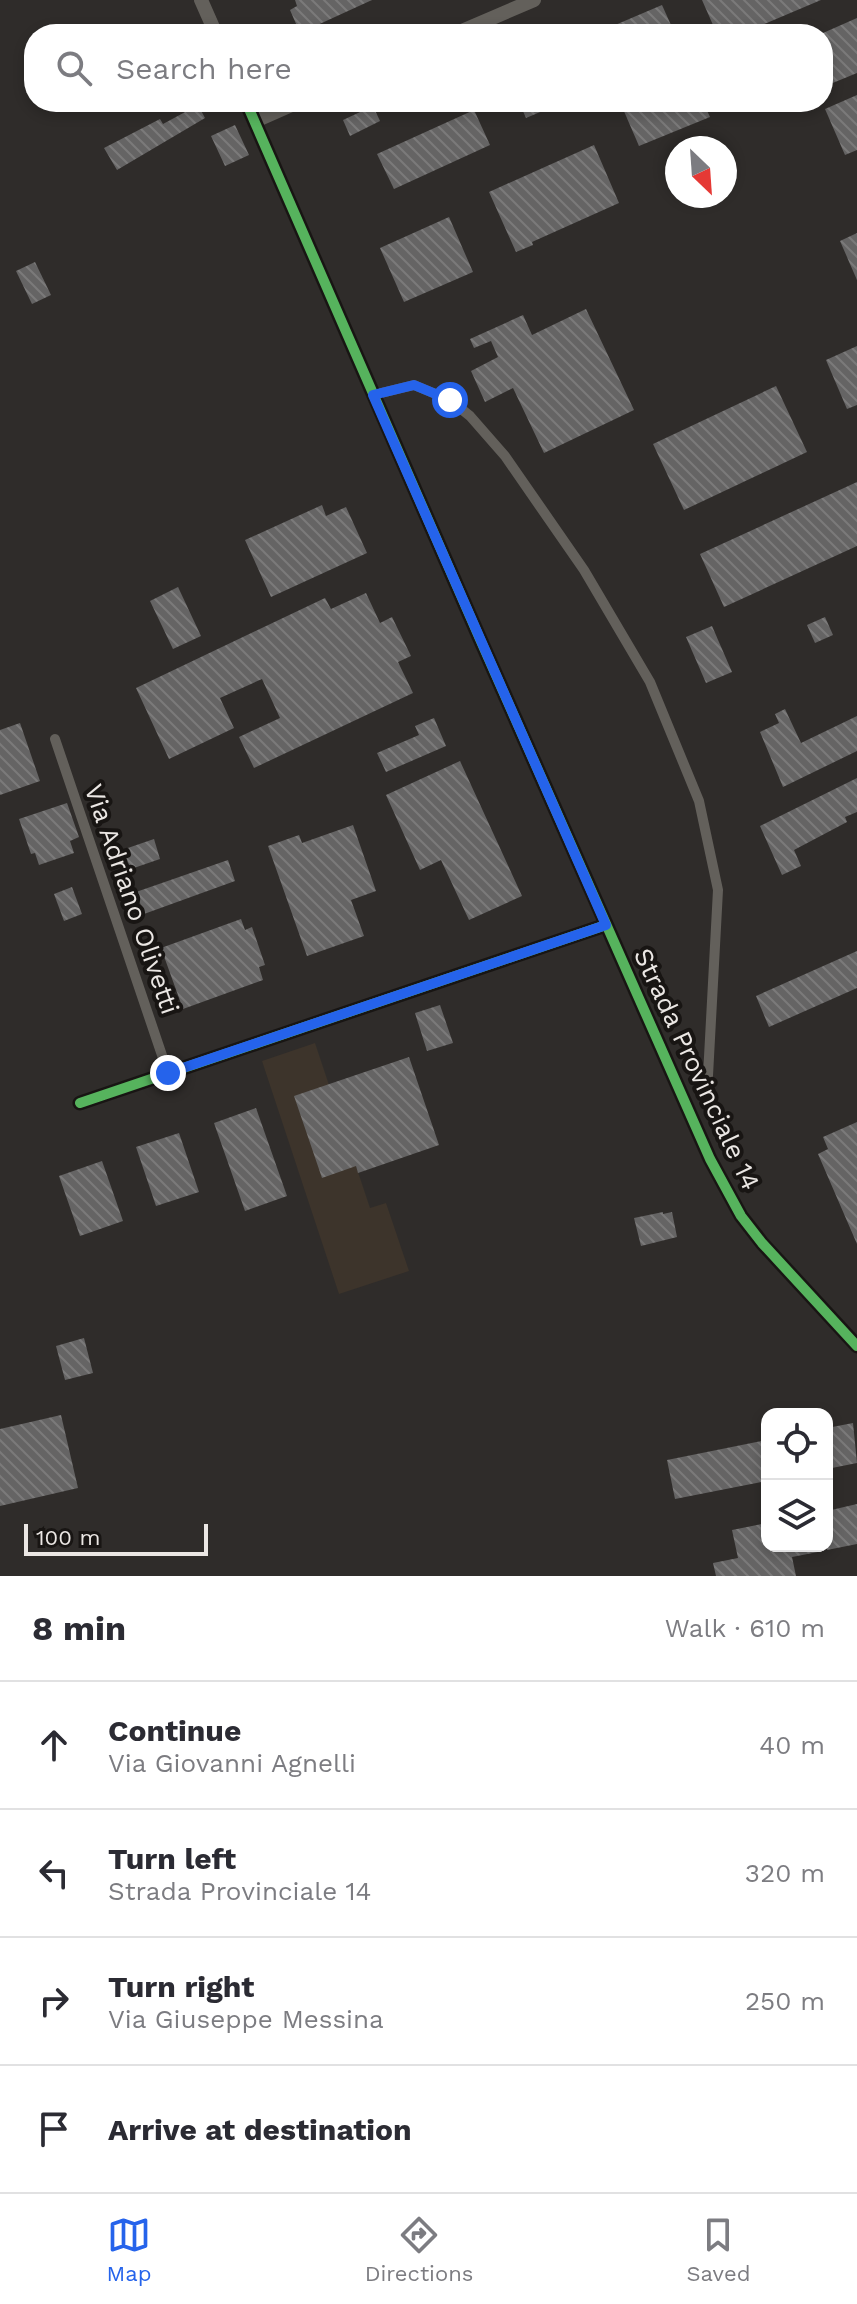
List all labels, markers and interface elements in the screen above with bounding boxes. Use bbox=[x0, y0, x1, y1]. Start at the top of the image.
search box bbox=[24, 24, 833, 112]
icon: search bbox=[52, 46, 96, 90]
text: Search here bbox=[116, 51, 292, 86]
north arrow bbox=[665, 136, 737, 208]
route start bbox=[432, 382, 468, 418]
street label: Via Adriano Olivetti bbox=[79, 780, 185, 1018]
street label: Strada Provinciale 14 bbox=[628, 943, 766, 1195]
route end bbox=[150, 1055, 186, 1091]
map controls bbox=[761, 1408, 833, 1552]
button: locate bbox=[761, 1408, 833, 1480]
button: layers bbox=[761, 1480, 833, 1552]
scale bar bbox=[24, 1520, 208, 1556]
text: 100 m bbox=[36, 1525, 100, 1550]
text: 8 min bbox=[32, 1608, 126, 1648]
text: Walk · 610 m bbox=[665, 1613, 825, 1643]
text: Continue bbox=[108, 1713, 241, 1748]
icon: ahead bbox=[32, 1723, 76, 1767]
text: 40 m bbox=[759, 1730, 825, 1760]
text: Via Giovanni Agnelli bbox=[108, 1748, 356, 1778]
text: Turn left bbox=[108, 1841, 236, 1876]
icon: left bbox=[32, 1851, 76, 1895]
text: 320 m bbox=[745, 1858, 825, 1888]
text: Strada Provinciale 14 bbox=[108, 1876, 372, 1906]
text: Turn right bbox=[108, 1969, 254, 2004]
icon: right bbox=[32, 1979, 76, 2023]
text: 250 m bbox=[745, 1986, 825, 2016]
text: Via Giuseppe Messina bbox=[108, 2004, 384, 2034]
icon: arrive bbox=[32, 2107, 76, 2151]
text: Arrive at destination bbox=[108, 2112, 412, 2147]
tab: Map bbox=[107, 2213, 151, 2286]
tab: Directions bbox=[365, 2213, 473, 2286]
tab: Saved bbox=[687, 2213, 750, 2286]

